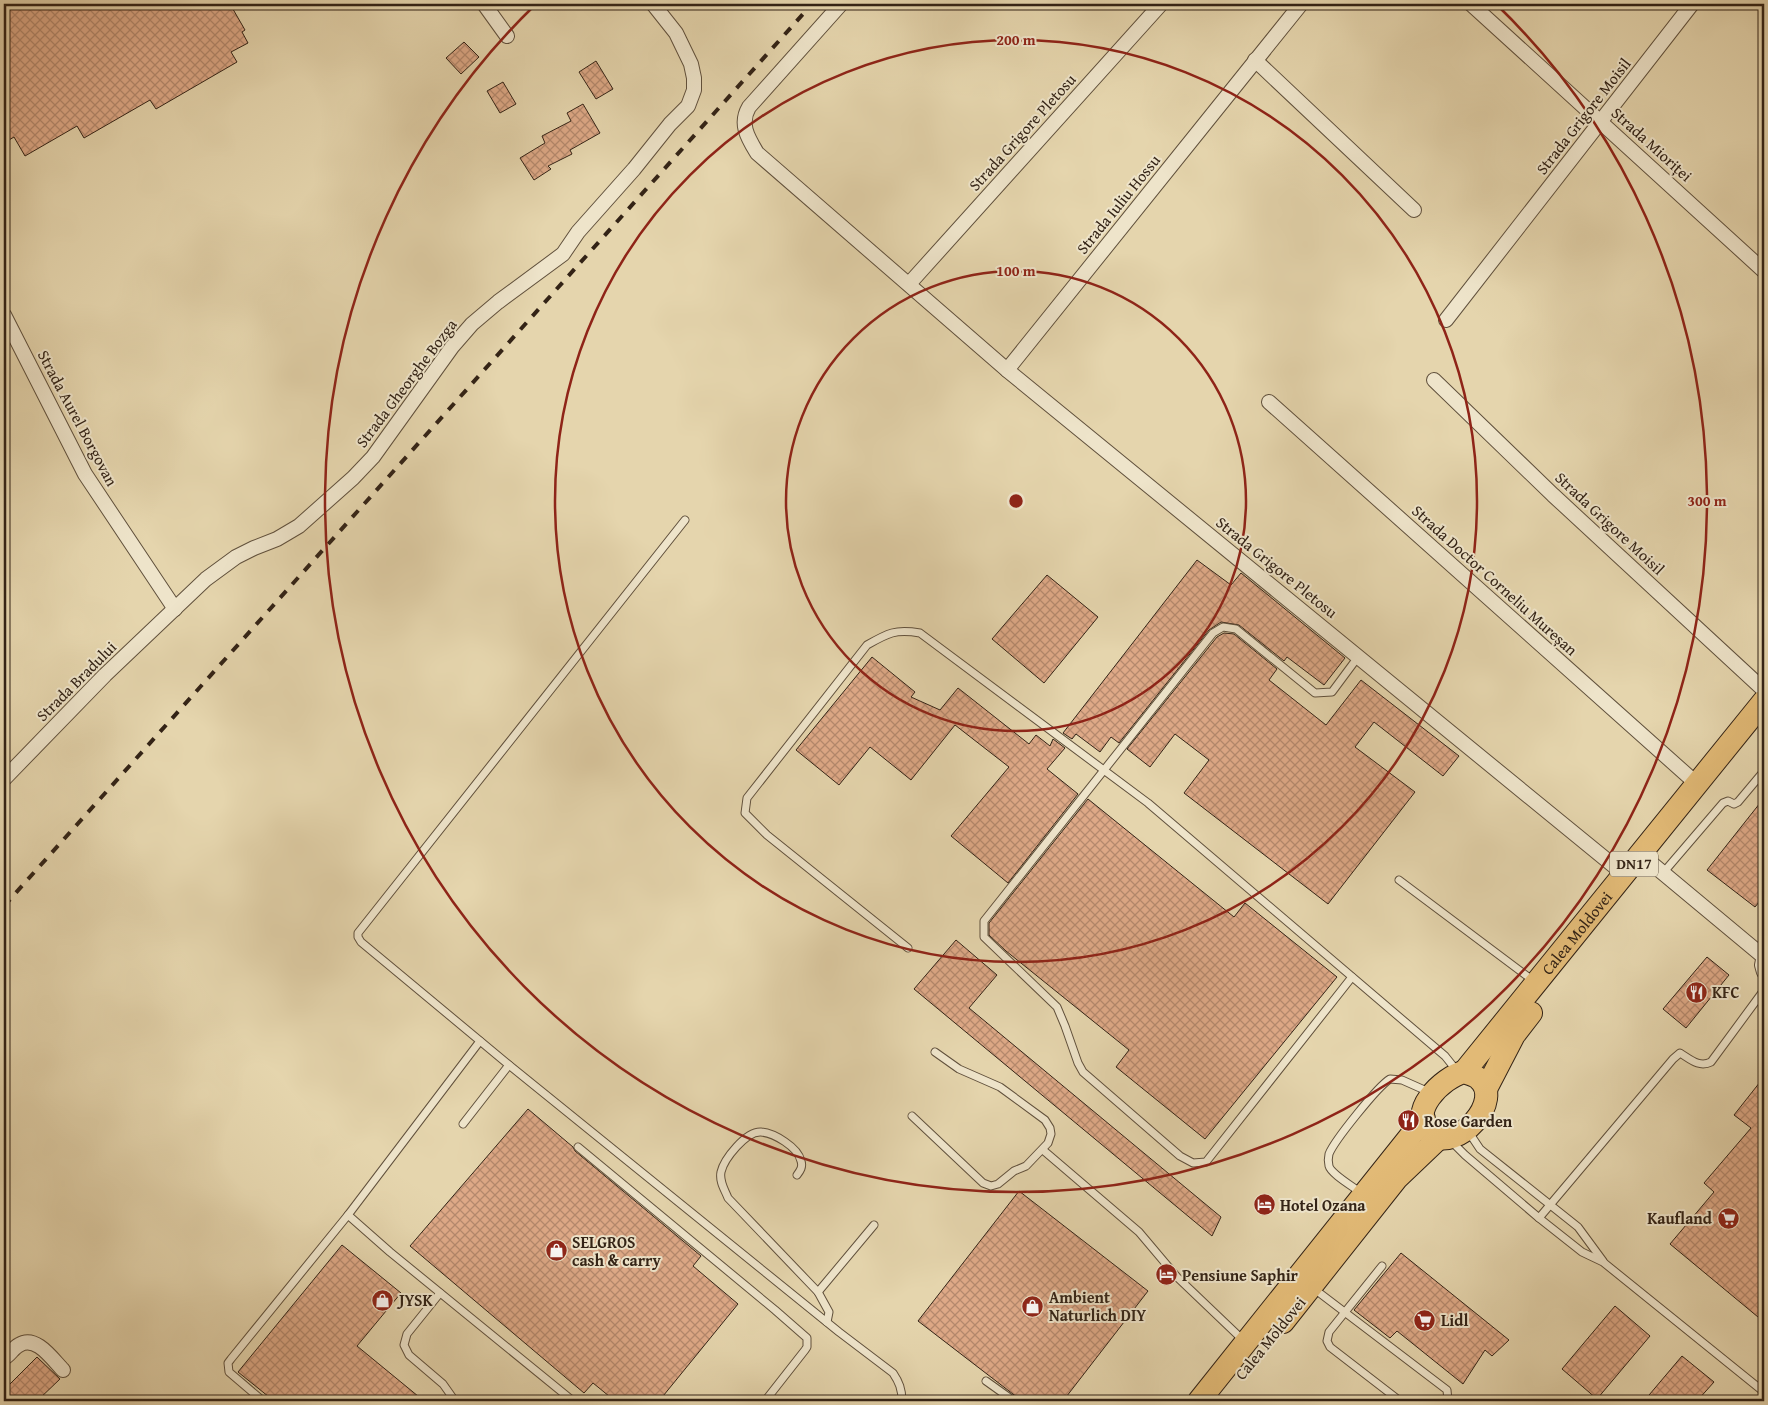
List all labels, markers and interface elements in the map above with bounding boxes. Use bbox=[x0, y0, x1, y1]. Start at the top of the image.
text: 200 m bbox=[996, 29, 1036, 50]
street label: Strada Grigore Moisil bbox=[1530, 52, 1637, 179]
street label: Strada Grigore Pletosu bbox=[963, 68, 1082, 196]
street label: Strada Mioriței bbox=[1606, 101, 1698, 187]
street label: Strada Iuliu Hossu bbox=[1070, 149, 1166, 259]
text: 100 m bbox=[996, 260, 1036, 281]
street label: Strada Gheorghe Bozga bbox=[350, 313, 463, 452]
street label: Strada Aurel Borgovan bbox=[32, 346, 124, 490]
street label: Strada Grigore Moisil bbox=[1550, 466, 1671, 581]
text: 300 m bbox=[1687, 490, 1727, 511]
centre of rings bbox=[1007, 492, 1025, 510]
street label: Strada Doctor Corneliu Mureșan bbox=[1407, 499, 1583, 661]
street label: Strada Grigore Pletosu bbox=[1211, 510, 1343, 624]
street label: Strada Bradului bbox=[30, 635, 122, 727]
road number: DN17 bbox=[1610, 852, 1658, 876]
street label: Calea Moldovei bbox=[1535, 886, 1618, 980]
restaurant icon: KFC bbox=[1684, 980, 1708, 1004]
place label: KFC bbox=[1712, 980, 1739, 1004]
restaurant icon: Rose Garden bbox=[1396, 1109, 1420, 1133]
place label: Rose Garden bbox=[1424, 1109, 1513, 1133]
hotel icon: Hotel Ozana bbox=[1252, 1193, 1276, 1217]
place label: Hotel Ozana bbox=[1280, 1193, 1366, 1217]
place label: Kaufland bbox=[1647, 1206, 1713, 1230]
supermarket icon: Kaufland bbox=[1716, 1206, 1740, 1230]
place label: SELGROS cash & carry bbox=[572, 1230, 661, 1272]
shop icon: SELGROS cash & carry bbox=[544, 1239, 568, 1263]
hotel icon: Pensiune Saphir bbox=[1154, 1263, 1178, 1287]
place label: Pensiune Saphir bbox=[1182, 1263, 1299, 1287]
place label: Ambient Naturlich DIY bbox=[1049, 1285, 1146, 1327]
shop icon: JYSK bbox=[371, 1288, 395, 1312]
place label: JYSK bbox=[396, 1288, 433, 1312]
street label: Calea Moldovei bbox=[1229, 1291, 1311, 1385]
shop icon: Ambient Naturlich DIY bbox=[1021, 1294, 1045, 1318]
supermarket icon: Lidl bbox=[1413, 1308, 1437, 1332]
place label: Lidl bbox=[1441, 1308, 1468, 1332]

